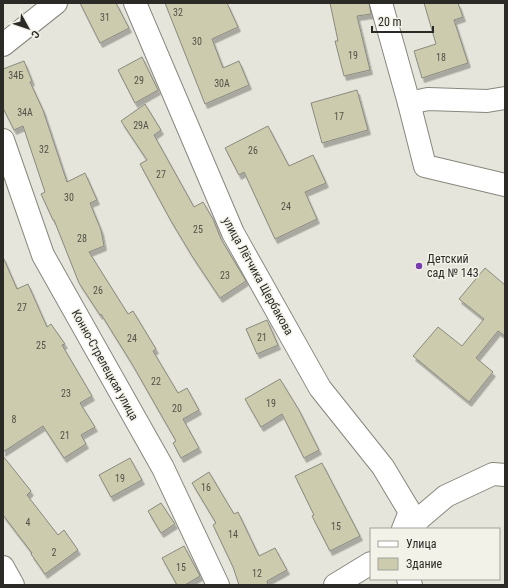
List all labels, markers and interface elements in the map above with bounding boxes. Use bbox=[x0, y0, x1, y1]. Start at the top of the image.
house number: 32 bbox=[173, 7, 183, 18]
north arrow bbox=[8, 8, 48, 48]
scale bar bbox=[372, 8, 433, 34]
house number: 31 bbox=[100, 12, 110, 23]
text: 20 m bbox=[378, 15, 402, 29]
text: С bbox=[28, 28, 42, 41]
house number: 30 bbox=[192, 36, 202, 47]
house number: 19 bbox=[348, 50, 358, 61]
house number: 18 bbox=[436, 52, 446, 63]
house number: 34Б bbox=[8, 70, 24, 81]
house number: 29 bbox=[134, 75, 144, 86]
house number: 30А bbox=[214, 78, 230, 89]
house number: 34А bbox=[17, 107, 33, 118]
house number: 17 bbox=[334, 111, 344, 122]
house number: 29А bbox=[133, 120, 149, 131]
house number: 32 bbox=[39, 144, 49, 155]
house number: 26 bbox=[248, 145, 258, 156]
house number: 27 bbox=[156, 169, 166, 180]
house number: 30 bbox=[64, 192, 74, 203]
house number: 24 bbox=[281, 201, 291, 212]
street label: улица Лётчика Щербакова bbox=[220, 215, 296, 338]
house number: 25 bbox=[193, 224, 203, 235]
house number: 28 bbox=[77, 233, 87, 244]
place label: Детский сад № 143 bbox=[427, 252, 479, 280]
marker: Детский сад № 143 bbox=[414, 261, 424, 271]
house number: 23 bbox=[220, 270, 230, 281]
house number: 26 bbox=[93, 285, 103, 296]
house number: 27 bbox=[17, 302, 27, 313]
street label: Конно-Стрелецкая улица bbox=[69, 307, 141, 423]
house number: 21 bbox=[257, 332, 267, 343]
house number: 24 bbox=[127, 333, 137, 344]
house number: 25 bbox=[36, 340, 46, 351]
house number: 22 bbox=[151, 376, 161, 387]
house number: 23 bbox=[61, 388, 71, 399]
house number: 19 bbox=[266, 398, 276, 409]
house number: 20 bbox=[172, 403, 182, 414]
house number: 8 bbox=[12, 414, 17, 425]
house number: 21 bbox=[60, 430, 70, 441]
house number: 19 bbox=[115, 473, 125, 484]
house number: 16 bbox=[201, 482, 211, 493]
house number: 4 bbox=[26, 517, 31, 528]
house number: 15 bbox=[331, 521, 341, 532]
legend bbox=[370, 528, 500, 580]
house number: 14 bbox=[228, 529, 238, 540]
text: Улица bbox=[406, 537, 437, 551]
house number: 2 bbox=[52, 547, 57, 558]
text: Здание bbox=[406, 557, 443, 571]
house number: 15 bbox=[176, 562, 186, 573]
house number: 12 bbox=[252, 568, 262, 579]

